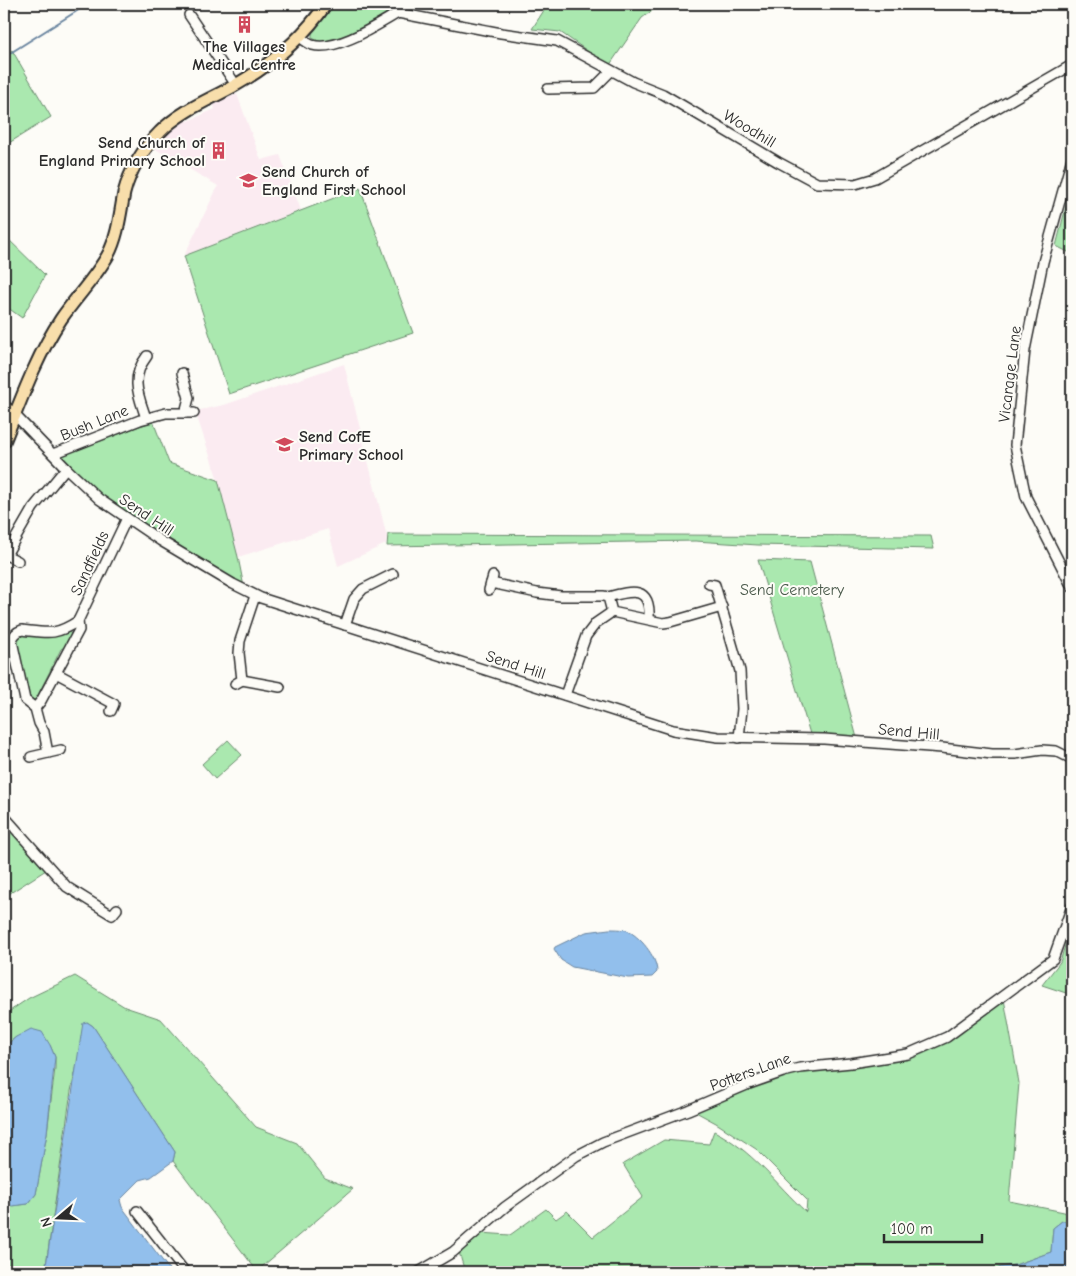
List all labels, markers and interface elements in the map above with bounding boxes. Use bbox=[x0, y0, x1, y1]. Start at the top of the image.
building icon: The Villages Medical Centre bbox=[234, 14, 254, 34]
place label: The Villages Medical Centre bbox=[192, 38, 296, 74]
street label: Woodhill bbox=[720, 106, 779, 151]
place label: Send Church of England Primary School bbox=[39, 134, 206, 170]
building icon: Send Church of England Primary School bbox=[209, 141, 229, 161]
place label: Send Church of England First School bbox=[262, 163, 406, 199]
school or university icon: Send Church of England First School bbox=[238, 170, 258, 190]
street label: Vicarage Lane bbox=[995, 325, 1025, 423]
street label: Bush Lane bbox=[58, 401, 131, 445]
place label: Send CofE Primary School bbox=[299, 428, 404, 464]
school or university icon: Send CofE Primary School bbox=[275, 435, 295, 455]
street label: Send Hill bbox=[116, 490, 177, 540]
street label: Sandfields bbox=[67, 528, 113, 599]
park label: Send Cemetery bbox=[740, 581, 845, 599]
street label: Send Hill bbox=[484, 647, 548, 683]
street label: Send Hill bbox=[877, 720, 940, 744]
street label: Potters Lane bbox=[708, 1049, 793, 1095]
north arrow bbox=[32, 1194, 82, 1244]
scale bar bbox=[884, 1211, 981, 1243]
text: N bbox=[37, 1215, 56, 1229]
text: 100 m bbox=[891, 1220, 933, 1238]

